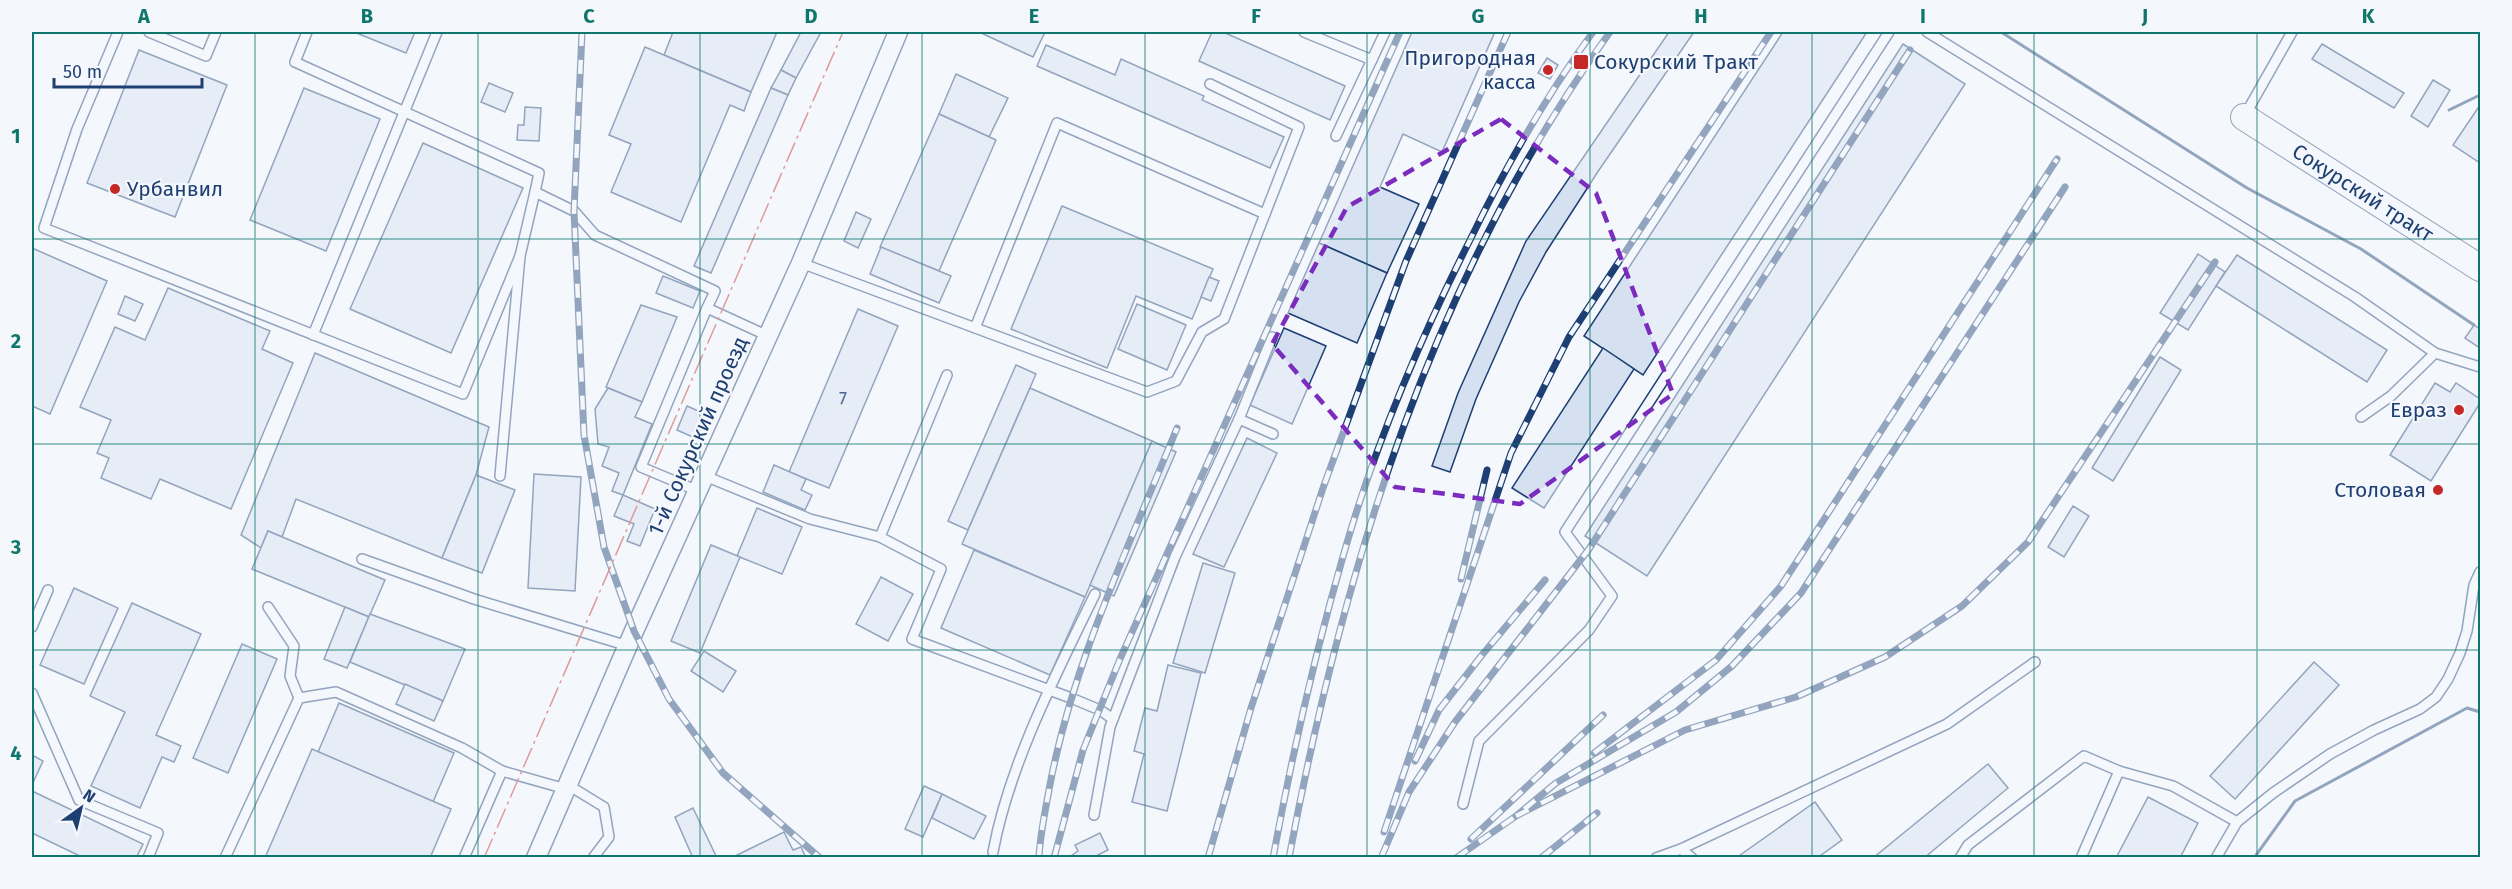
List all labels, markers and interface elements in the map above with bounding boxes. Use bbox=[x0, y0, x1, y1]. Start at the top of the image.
text: A bbox=[137, 4, 151, 28]
text: B bbox=[361, 4, 373, 28]
text: C bbox=[583, 4, 595, 28]
text: D bbox=[804, 4, 818, 28]
text: E bbox=[1029, 4, 1039, 28]
text: F bbox=[1251, 4, 1261, 28]
text: G bbox=[1472, 4, 1484, 28]
text: H bbox=[1694, 4, 1708, 28]
text: I bbox=[1920, 4, 1926, 28]
text: J bbox=[2141, 4, 2148, 28]
text: K bbox=[2362, 4, 2375, 28]
place label: Пригородная касса bbox=[1404, 45, 1536, 95]
place label: Сокурский Тракт bbox=[1594, 49, 1758, 75]
scale bar bbox=[54, 51, 202, 89]
marker: Сокурский Тракт bbox=[1572, 53, 1590, 71]
text: 50 m bbox=[63, 61, 102, 83]
marker: Пригородная касса bbox=[1541, 63, 1555, 77]
text: 1 bbox=[11, 124, 21, 148]
street label: Сокурский тракт bbox=[2287, 138, 2439, 248]
place label: Урбанвил bbox=[127, 176, 223, 202]
marker: Урбанвил bbox=[108, 182, 122, 196]
text: 2 bbox=[11, 329, 21, 353]
street label: 1-й Сокурский проезд bbox=[642, 333, 754, 539]
house number: 7 bbox=[839, 388, 847, 410]
place label: Евраз bbox=[2390, 397, 2447, 423]
marker: Евраз bbox=[2452, 403, 2466, 417]
place label: Cтоловая bbox=[2334, 477, 2426, 503]
marker: Cтоловая bbox=[2431, 483, 2445, 497]
text: 3 bbox=[10, 535, 21, 559]
text: 4 bbox=[10, 741, 22, 765]
north arrow bbox=[51, 778, 111, 838]
text: N bbox=[79, 785, 99, 807]

